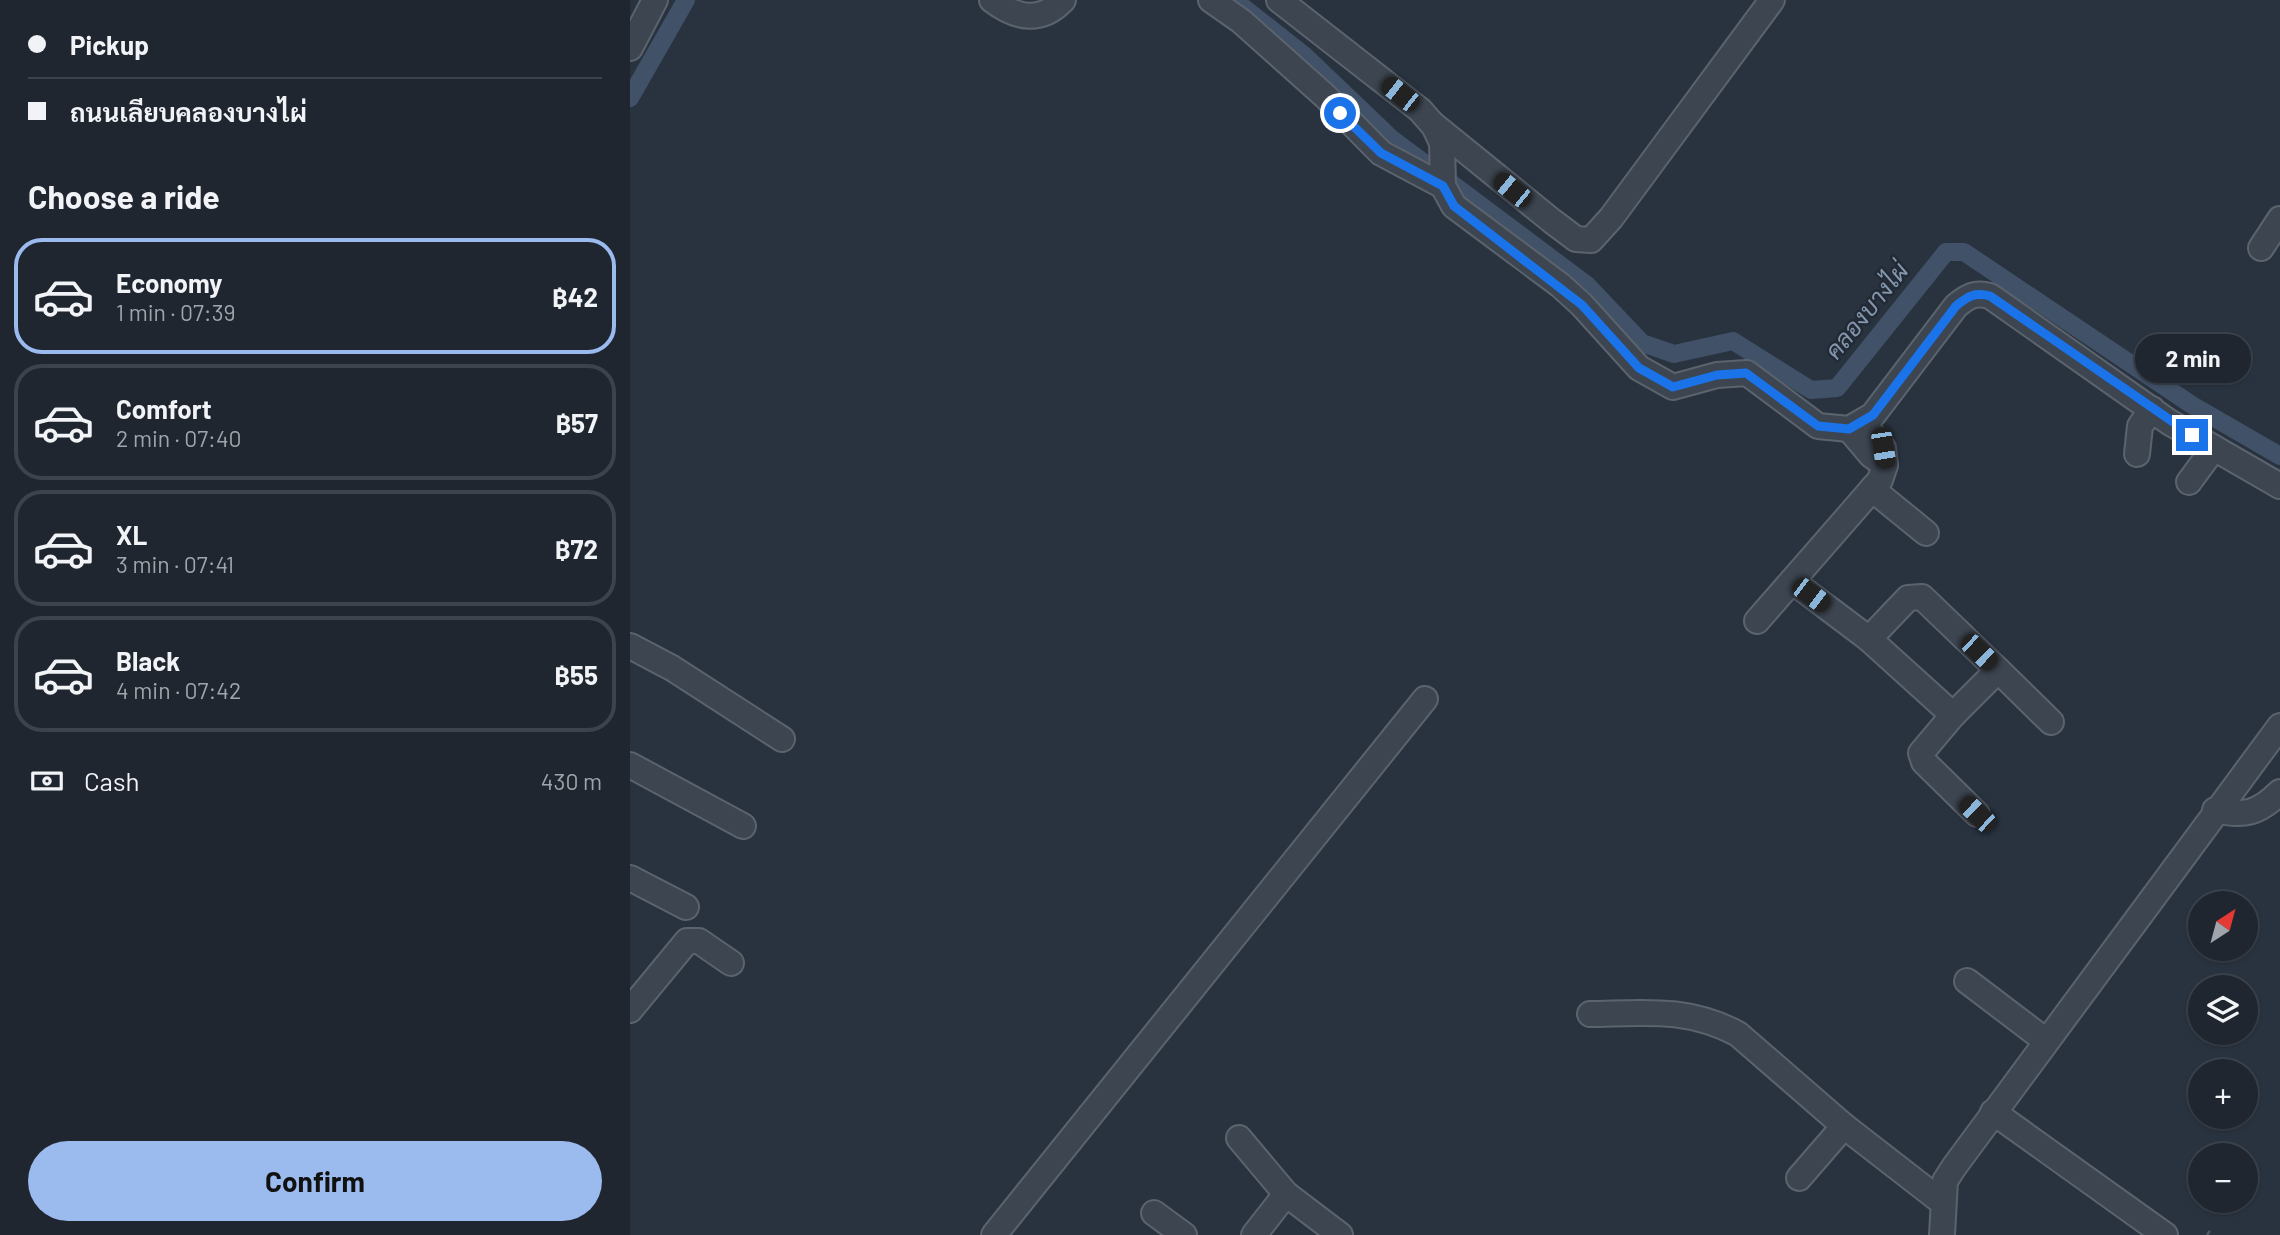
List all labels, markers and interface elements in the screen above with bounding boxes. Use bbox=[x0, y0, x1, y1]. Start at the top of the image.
text: Pickup bbox=[70, 29, 149, 60]
car bbox=[1377, 73, 1424, 115]
text: ถนนเลียบคลองบางไผ่ bbox=[70, 96, 307, 127]
route start bbox=[1324, 97, 1356, 129]
car bbox=[1490, 169, 1535, 211]
text: Choose a ride bbox=[28, 177, 220, 215]
water label: คลองบางไผ่ bbox=[1818, 255, 1914, 364]
icon: car bbox=[32, 265, 95, 328]
text: Economy bbox=[116, 267, 222, 298]
text: ฿42 bbox=[552, 281, 598, 312]
text: 1 min · 07:39 bbox=[116, 298, 235, 326]
callout: 2 min bbox=[2134, 334, 2250, 382]
text: 2 min bbox=[2165, 344, 2221, 372]
icon: car bbox=[32, 391, 95, 454]
text: Comfort bbox=[116, 393, 212, 424]
text: ฿57 bbox=[555, 407, 598, 438]
route end bbox=[2176, 419, 2208, 451]
text: 2 min · 07:40 bbox=[116, 424, 242, 452]
car bbox=[1870, 426, 1897, 470]
icon: car bbox=[32, 517, 95, 580]
text: XL bbox=[116, 519, 147, 550]
text: ฿72 bbox=[555, 533, 598, 564]
text: 3 min · 07:41 bbox=[116, 550, 234, 578]
car bbox=[1788, 574, 1835, 616]
car bbox=[1957, 630, 2002, 674]
icon: car bbox=[32, 643, 95, 706]
text: Black bbox=[116, 645, 180, 676]
text: ฿55 bbox=[554, 659, 598, 690]
text: 4 min · 07:42 bbox=[116, 676, 241, 704]
icon: cash bbox=[28, 762, 66, 800]
text: Cash bbox=[84, 765, 139, 796]
text: 430 m bbox=[541, 767, 602, 795]
car bbox=[1955, 792, 2000, 836]
north arrow bbox=[2188, 891, 2258, 961]
map controls bbox=[2188, 891, 2258, 1213]
button: layers bbox=[2188, 975, 2258, 1045]
button: + bbox=[2188, 1059, 2258, 1129]
button: Confirm bbox=[28, 1141, 602, 1221]
button: − bbox=[2188, 1143, 2258, 1213]

